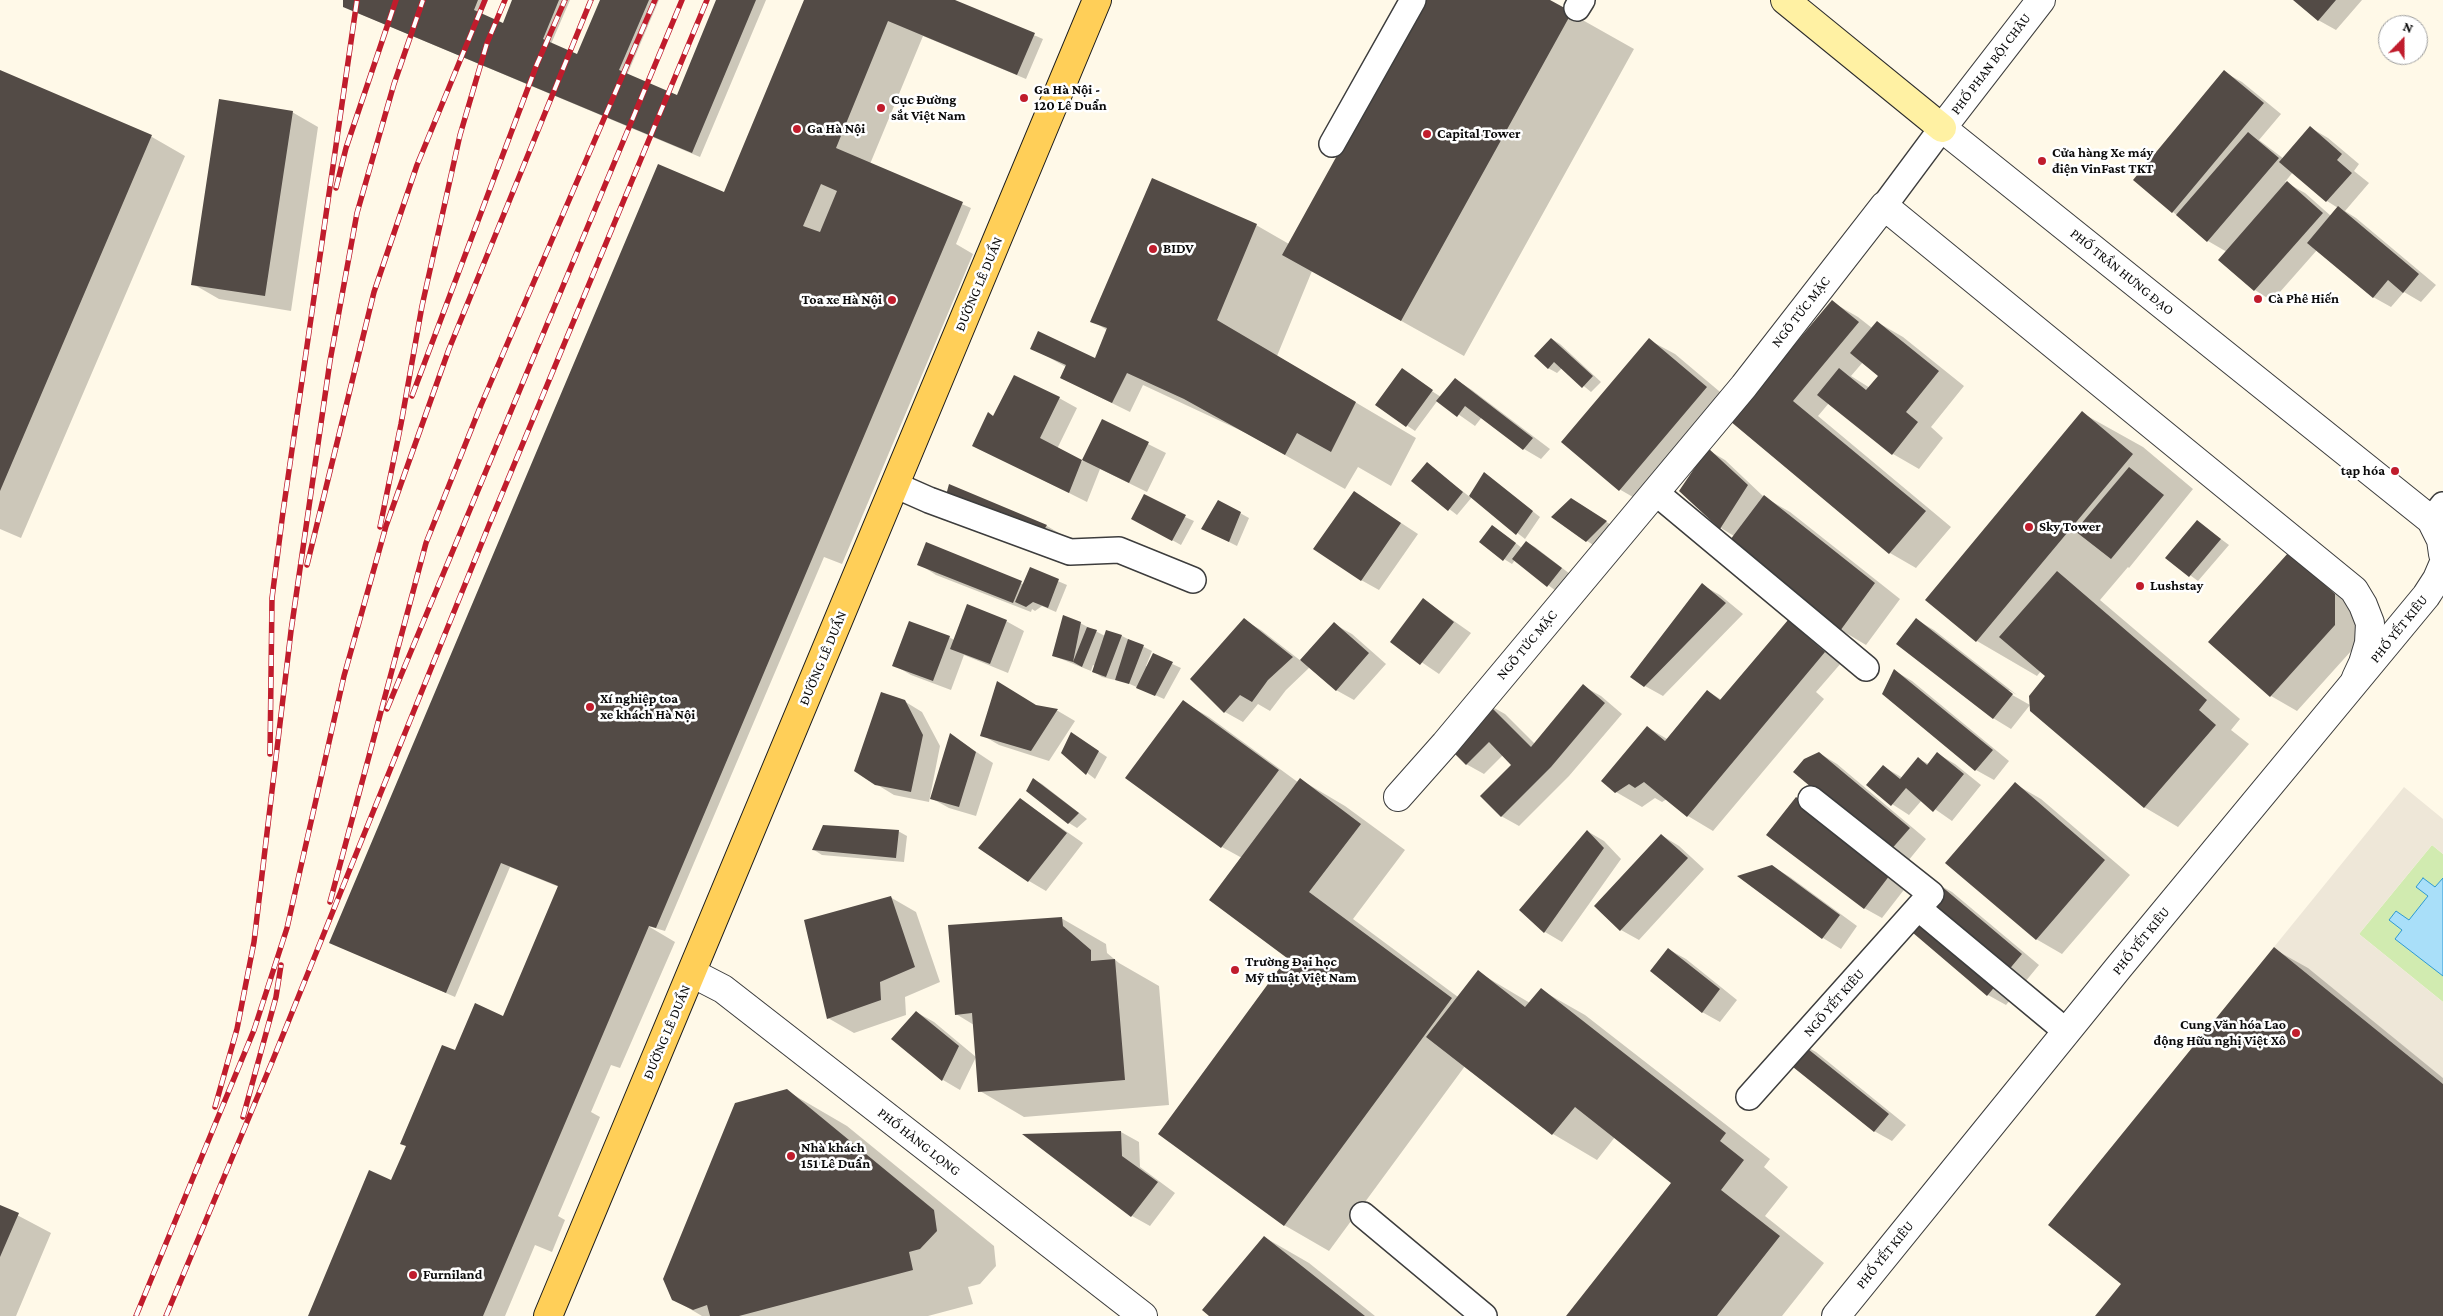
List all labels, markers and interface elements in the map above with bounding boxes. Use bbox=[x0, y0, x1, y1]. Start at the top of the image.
street label: PHỐ PHAN BỘI CHÂU bbox=[1947, 10, 2035, 118]
north arrow bbox=[2378, 15, 2428, 65]
text: N bbox=[2401, 18, 2416, 36]
place label: Ga Hà Nội - 120 Lê Duẩn bbox=[1034, 82, 1107, 114]
place label: Cục Đường sắt Việt Nam bbox=[891, 92, 966, 124]
marker: Ga Hà Nội - 120 Lê Duẩn bbox=[1018, 92, 1030, 104]
marker: Cục Đường sắt Việt Nam bbox=[875, 102, 887, 114]
place label: Ga Hà Nội bbox=[807, 121, 865, 137]
marker: Ga Hà Nội bbox=[791, 123, 803, 135]
place label: Capital Tower bbox=[1437, 126, 1521, 142]
marker: Capital Tower bbox=[1421, 128, 1433, 140]
place label: Cửa hàng Xe máy điện VinFast TKT bbox=[2052, 145, 2154, 178]
marker: Cửa hàng Xe máy điện VinFast TKT bbox=[2036, 155, 2048, 167]
street label: PHỐ TRẦN HƯNG ĐẠO bbox=[2067, 225, 2177, 319]
street label: ĐƯỜNG LÊ DUẨN bbox=[952, 234, 1006, 334]
place label: BIDV bbox=[1163, 241, 1194, 257]
marker: BIDV bbox=[1147, 243, 1159, 255]
street label: NGÕ TỨC MẶC bbox=[1768, 273, 1834, 351]
place label: Cà Phê Hiến bbox=[2268, 291, 2339, 307]
place label: Toa xe Hà Nội bbox=[802, 292, 882, 308]
marker: Cà Phê Hiến bbox=[2252, 293, 2264, 305]
marker: Toa xe Hà Nội bbox=[886, 294, 898, 306]
place label: tạp hóa bbox=[2341, 463, 2385, 479]
marker: tạp hóa bbox=[2389, 465, 2401, 477]
place label: Sky Tower bbox=[2039, 519, 2101, 535]
marker: Sky Tower bbox=[2023, 521, 2035, 533]
place label: Lushstay bbox=[2150, 578, 2203, 594]
marker: Lushstay bbox=[2134, 580, 2146, 592]
street label: PHỐ YẾT KIÊU bbox=[2367, 592, 2431, 666]
street label: NGÕ TỨC MẶC bbox=[1493, 607, 1561, 683]
street label: ĐƯỜNG LÊ DUẨN bbox=[796, 608, 850, 708]
place label: Xí nghiệp toa xe khách Hà Nội bbox=[600, 691, 695, 724]
marker: Xí nghiệp toa xe khách Hà Nội bbox=[584, 701, 596, 713]
street label: PHỐ YẾT KIÊU bbox=[2109, 904, 2173, 978]
place label: Trường Đại học Mỹ thuật Việt Nam bbox=[1245, 954, 1357, 986]
marker: Trường Đại học Mỹ thuật Việt Nam bbox=[1229, 964, 1241, 976]
street label: NGÕ YẾT KIÊU bbox=[1800, 966, 1868, 1040]
street label: ĐƯỜNG LÊ DUẨN bbox=[640, 982, 694, 1082]
place label: Cung Văn hóa Lao động Hữu nghị Việt Xô bbox=[2153, 1017, 2286, 1050]
marker: Cung Văn hóa Lao động Hữu nghị Việt Xô bbox=[2290, 1027, 2302, 1039]
street label: PHỐ HÀNG LỌNG bbox=[874, 1104, 964, 1180]
place label: Nhà khách 151 Lê Duẩn bbox=[801, 1140, 870, 1172]
marker: Nhà khách 151 Lê Duẩn bbox=[785, 1150, 797, 1162]
street label: PHỐ YẾT KIÊU bbox=[1853, 1218, 1917, 1292]
place label: Furniland bbox=[423, 1267, 482, 1283]
marker: Furniland bbox=[407, 1269, 419, 1281]

